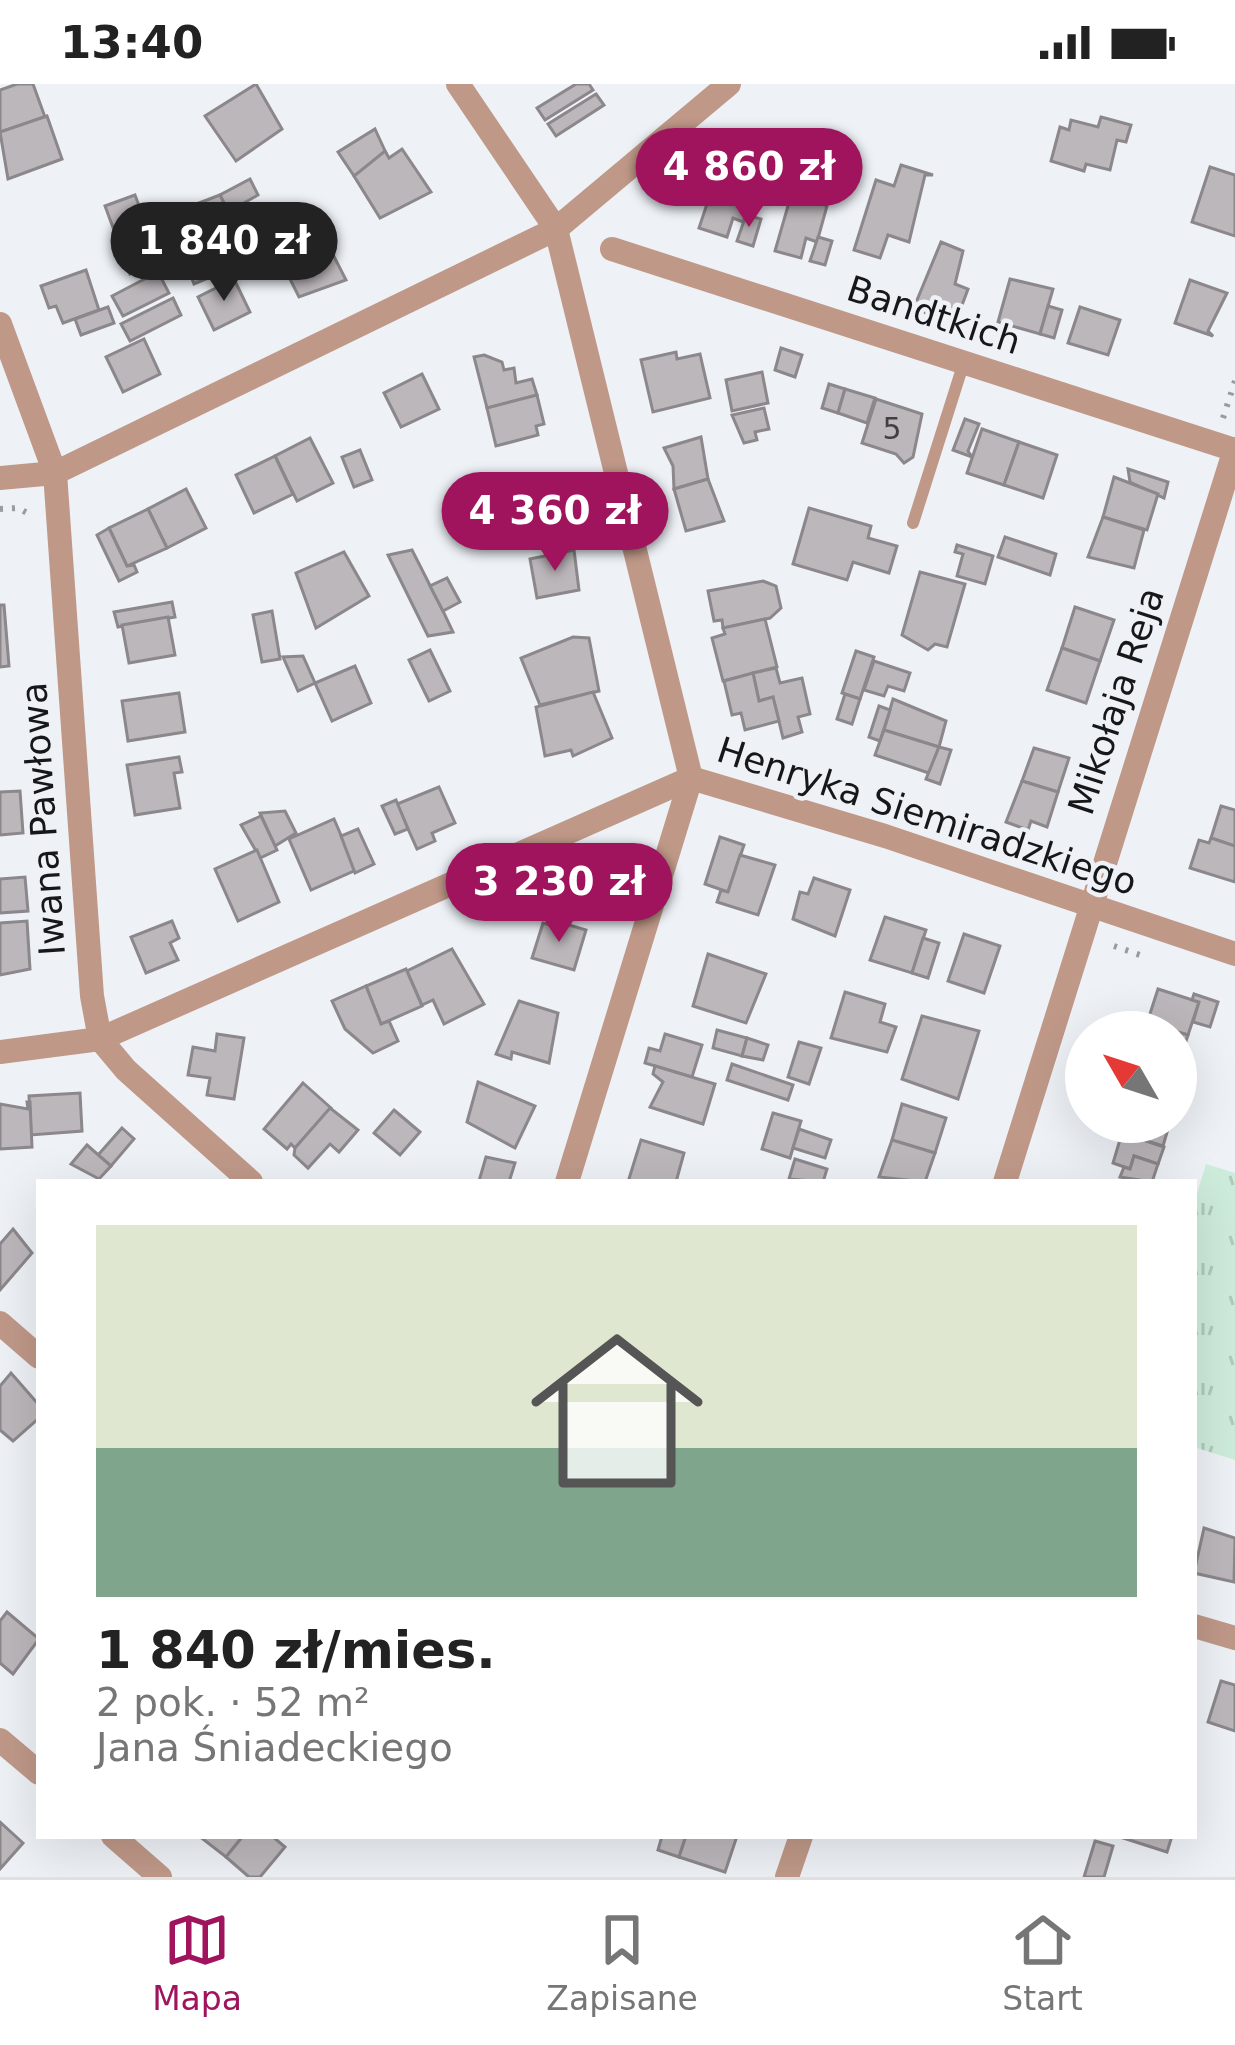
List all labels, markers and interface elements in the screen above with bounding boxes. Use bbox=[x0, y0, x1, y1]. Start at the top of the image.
text: 13:40 bbox=[60, 16, 203, 69]
pin: 4 860 zł bbox=[625, 128, 873, 230]
text: 4 860 zł bbox=[663, 144, 835, 189]
pin: 1 840 zł bbox=[100, 202, 348, 304]
text: 1 840 zł bbox=[138, 218, 310, 263]
street label: Bandtkich bbox=[842, 268, 1026, 362]
house number: 5 bbox=[882, 411, 902, 446]
pin: 4 360 zł bbox=[431, 472, 679, 574]
text: 4 360 zł bbox=[469, 488, 641, 533]
street label: Mikołaja Reja bbox=[1060, 582, 1172, 820]
street label: Iwana Pawłowa bbox=[13, 681, 73, 957]
street label: Henryka Siemiradzkiego bbox=[712, 729, 1142, 903]
pin: 3 230 zł bbox=[435, 843, 683, 945]
text: 3 230 zł bbox=[473, 859, 645, 904]
north arrow bbox=[1065, 1011, 1197, 1143]
map controls bbox=[1065, 1011, 1197, 1143]
icon: home bbox=[509, 1303, 725, 1519]
text: 1 840 zł/mies. bbox=[96, 1621, 496, 1680]
text: 2 pok. · 52 m² bbox=[96, 1680, 370, 1725]
text: Jana Śniadeckiego bbox=[96, 1725, 453, 1770]
tab: Mapa bbox=[152, 1907, 242, 2018]
tab: Zapisane bbox=[546, 1907, 698, 2018]
tab: Start bbox=[1002, 1907, 1083, 2018]

